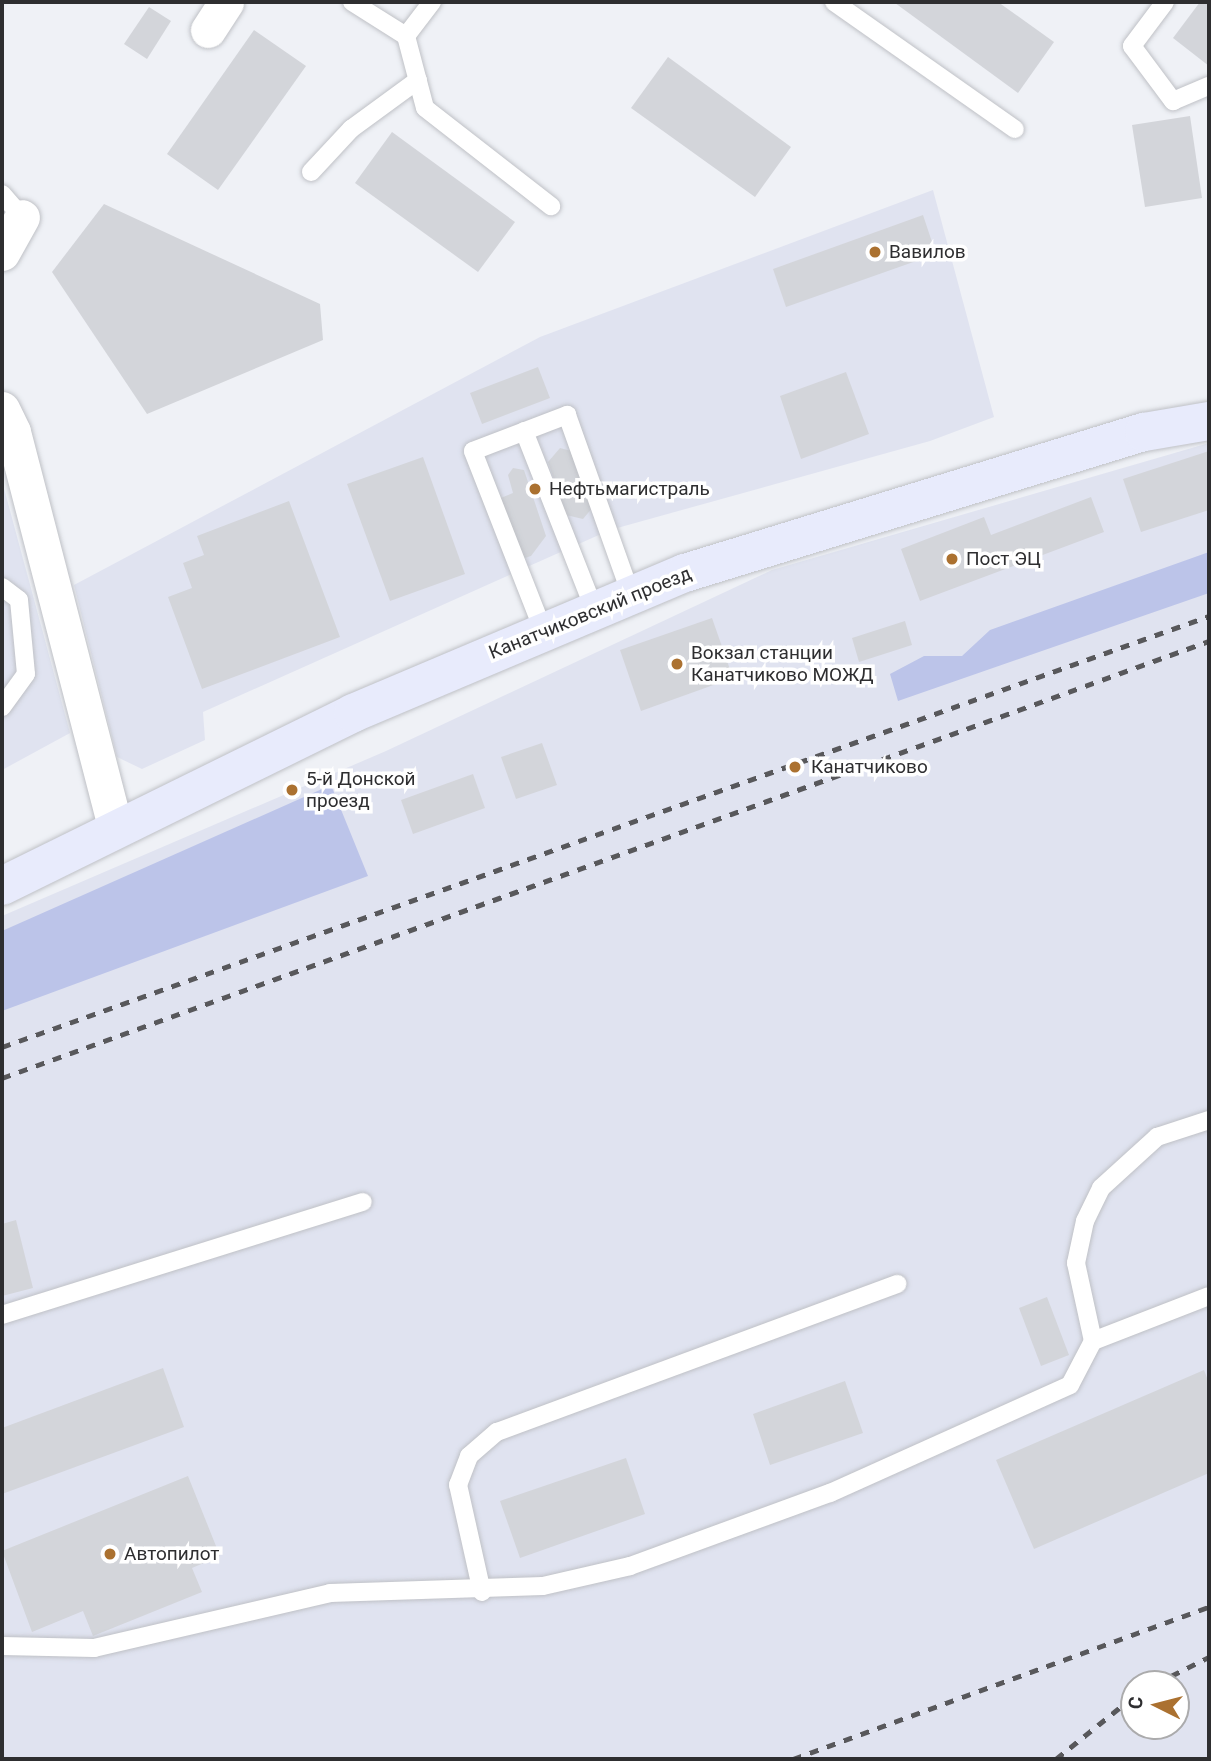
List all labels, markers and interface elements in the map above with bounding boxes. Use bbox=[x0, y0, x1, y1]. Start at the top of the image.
place label: Вавилов bbox=[889, 241, 966, 263]
marker: Вавилов bbox=[867, 244, 883, 260]
place label: Нефтьмагистраль bbox=[549, 478, 710, 500]
marker: Нефтьмагистраль bbox=[527, 481, 543, 497]
place label: Пост ЭЦ bbox=[966, 548, 1041, 570]
marker: Пост ЭЦ bbox=[944, 551, 960, 567]
street label: Канатчиковский проезд bbox=[485, 562, 695, 664]
place label: Вокзал станции Канатчиково МОЖД bbox=[691, 642, 874, 686]
marker: Вокзал станции Канатчиково МОЖД bbox=[669, 656, 685, 672]
place label: Канатчиково bbox=[811, 756, 928, 778]
marker: Канатчиково bbox=[785, 757, 805, 777]
place label: 5-й Донской проезд bbox=[306, 768, 416, 812]
marker: 5-й Донской проезд bbox=[284, 782, 300, 798]
place label: Автопилот bbox=[124, 1543, 219, 1565]
marker: Автопилот bbox=[102, 1546, 118, 1562]
north arrow bbox=[1120, 1670, 1190, 1740]
text: С bbox=[1124, 1696, 1148, 1710]

